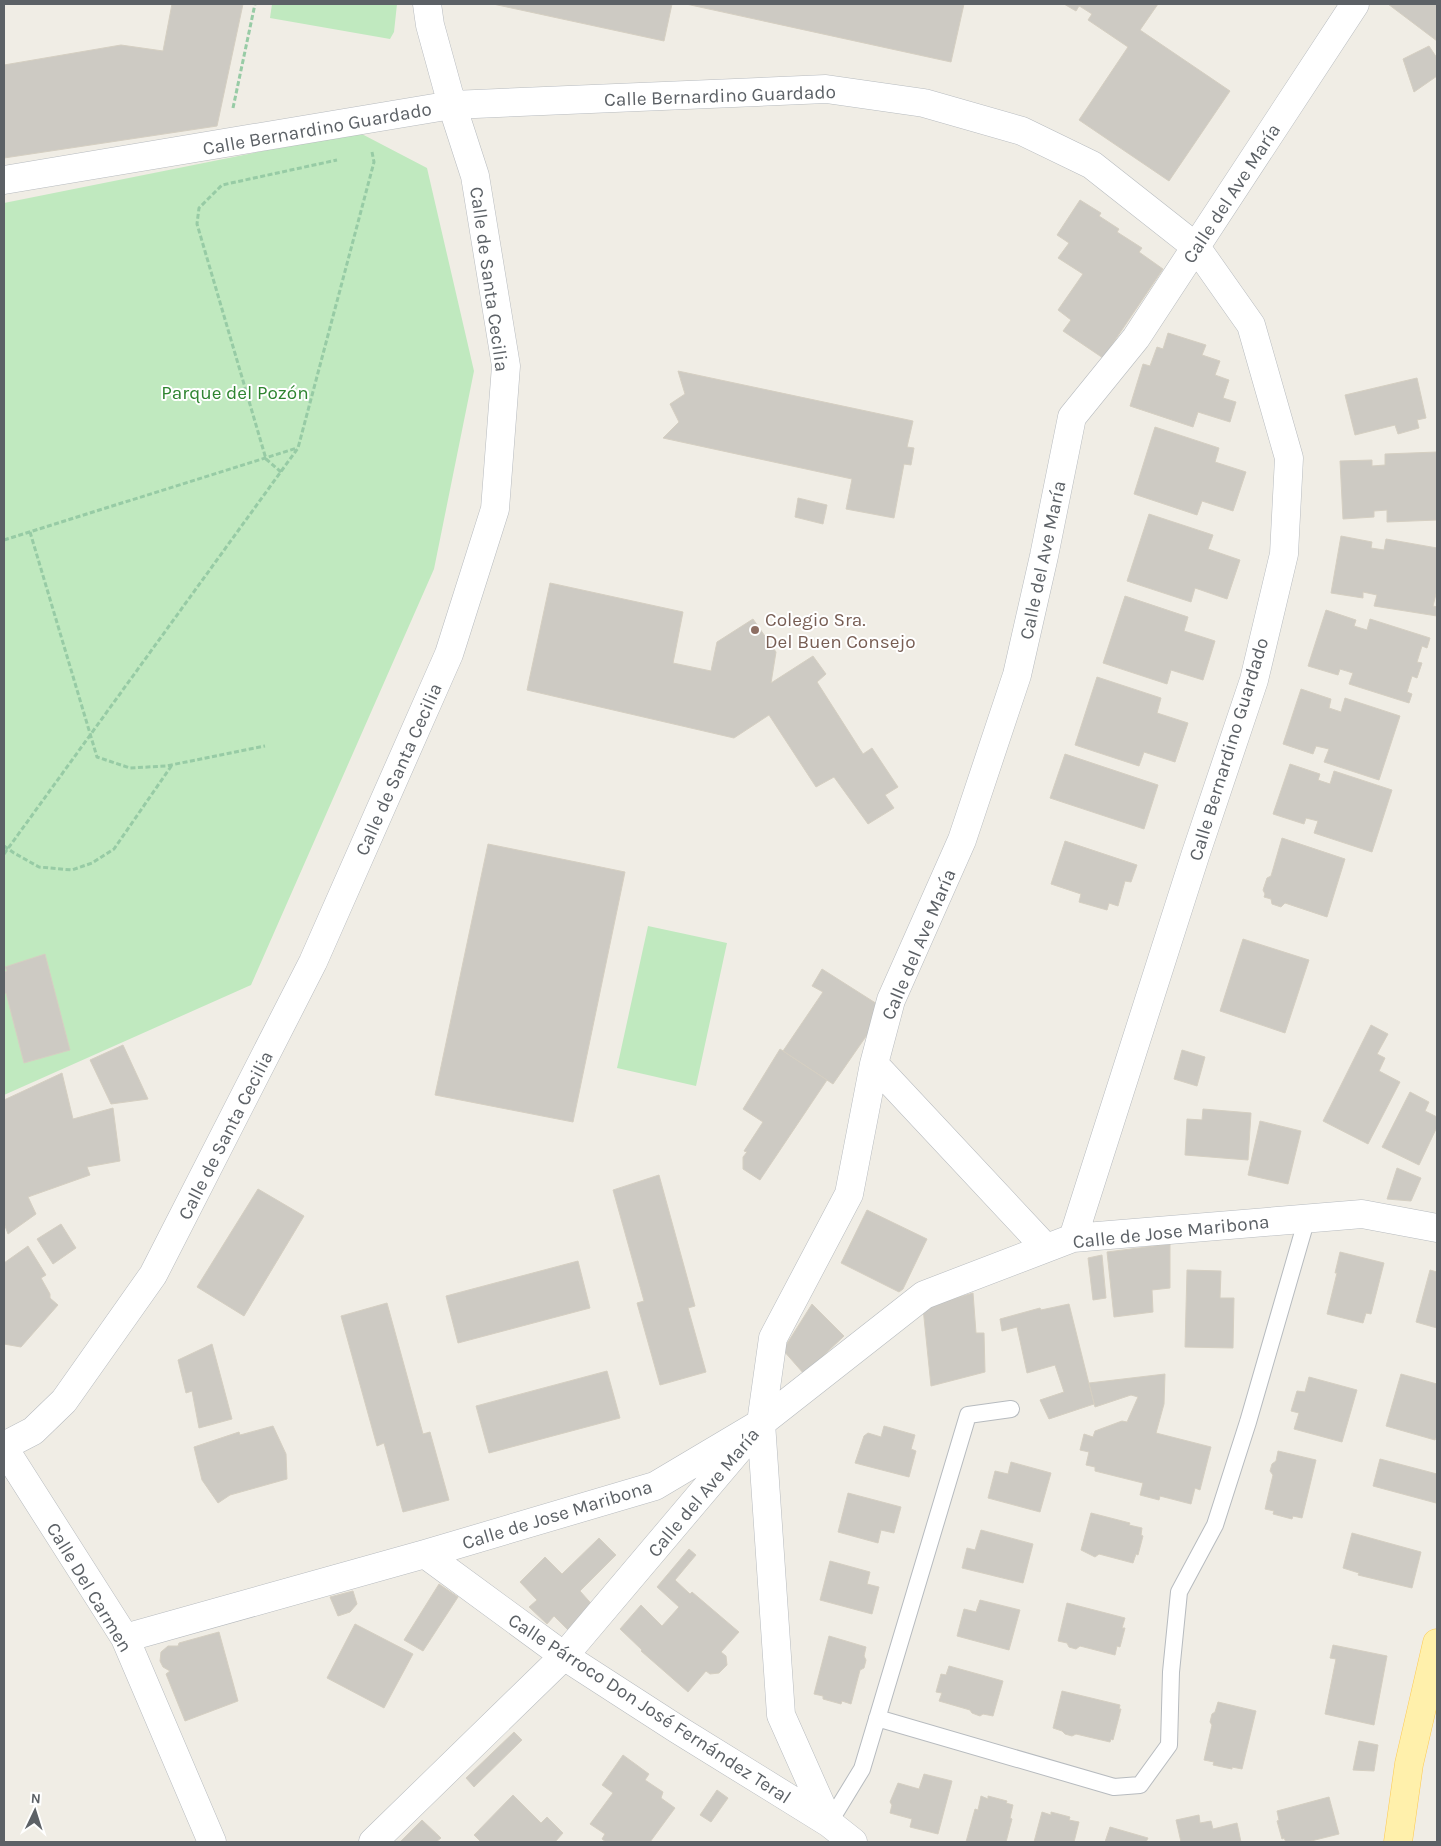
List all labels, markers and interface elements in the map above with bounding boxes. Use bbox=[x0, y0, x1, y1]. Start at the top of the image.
street label: Calle Bernardino Guardado bbox=[604, 81, 836, 111]
street label: Calle Bernardino Guardado bbox=[201, 98, 433, 160]
street label: Calle del Ave María bbox=[1179, 120, 1285, 267]
street label: Calle de Santa Cecilia bbox=[465, 185, 513, 373]
park label: Parque del Pozón bbox=[161, 382, 309, 404]
street label: Calle del Ave María bbox=[1015, 479, 1071, 642]
place label: Colegio Sra. Del Buen Consejo bbox=[765, 609, 916, 653]
marker: Colegio Sra. Del Buen Consejo bbox=[749, 624, 761, 636]
street label: Calle Bernardino Guardado bbox=[1185, 635, 1273, 863]
street label: Calle de Santa Cecilia bbox=[351, 680, 447, 859]
street label: Calle del Ave María bbox=[877, 866, 961, 1023]
street label: Calle de Santa Cecilia bbox=[174, 1047, 278, 1223]
street label: Calle de Jose Maribona bbox=[1072, 1211, 1270, 1253]
street label: Calle del Ave María bbox=[643, 1424, 764, 1562]
street label: Calle de Jose Maribona bbox=[460, 1476, 655, 1554]
street label: Calle Del Carmen bbox=[42, 1519, 136, 1656]
street label: Calle Párroco Don José Fernández Teral bbox=[504, 1609, 795, 1809]
north arrow bbox=[10, 1786, 60, 1836]
text: N bbox=[30, 1790, 41, 1807]

